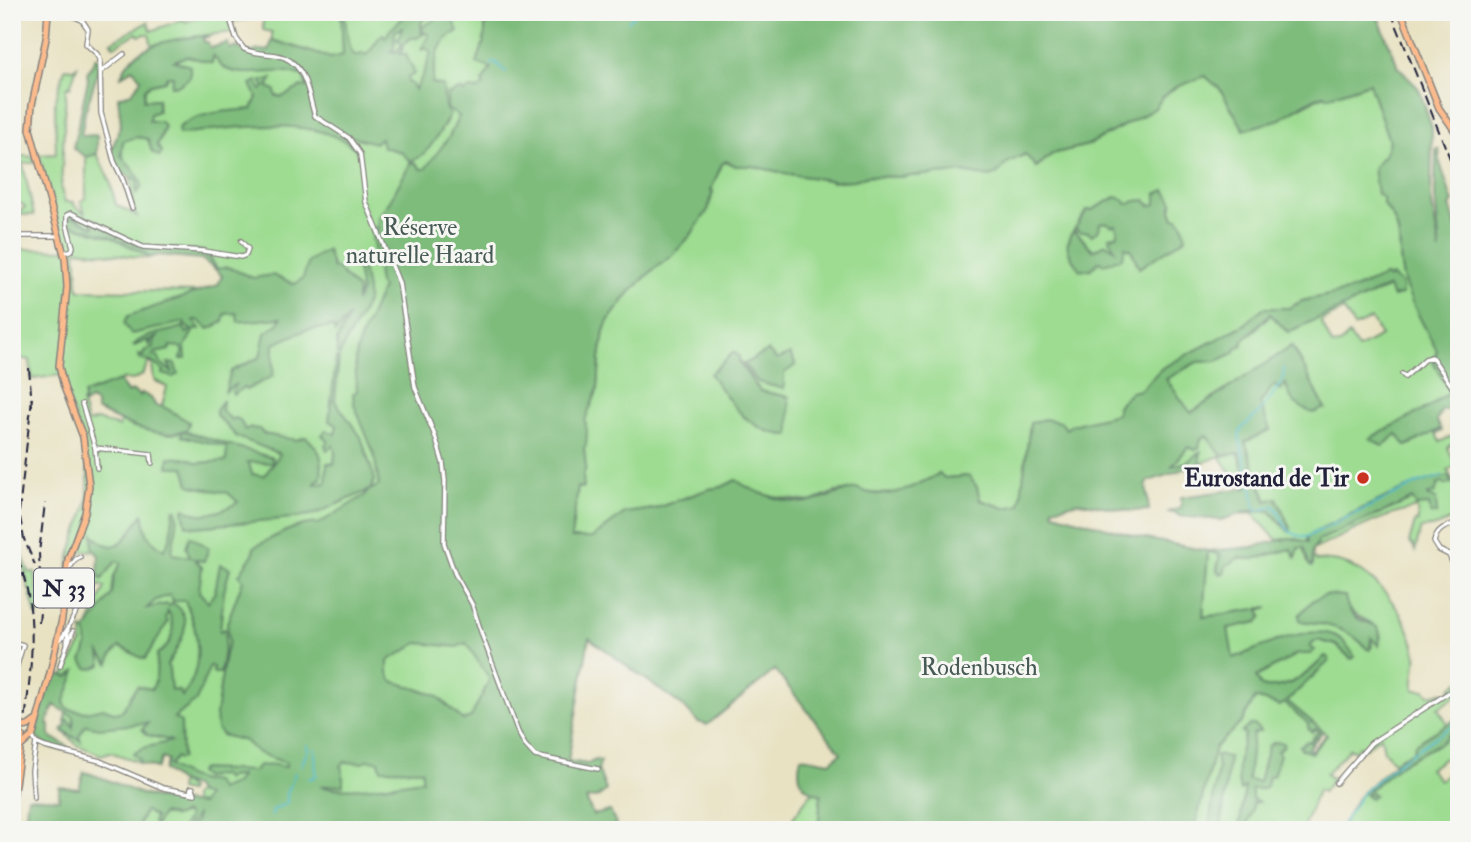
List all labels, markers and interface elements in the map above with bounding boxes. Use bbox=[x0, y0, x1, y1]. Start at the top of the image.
park label: Réserve naturelle Haard bbox=[346, 212, 495, 271]
place label: Eurostand de Tir bbox=[1184, 463, 1350, 494]
marker: Eurostand de Tir bbox=[1355, 470, 1371, 486]
road number: N 33 bbox=[34, 568, 94, 608]
park label: Rodenbusch bbox=[920, 652, 1038, 683]

